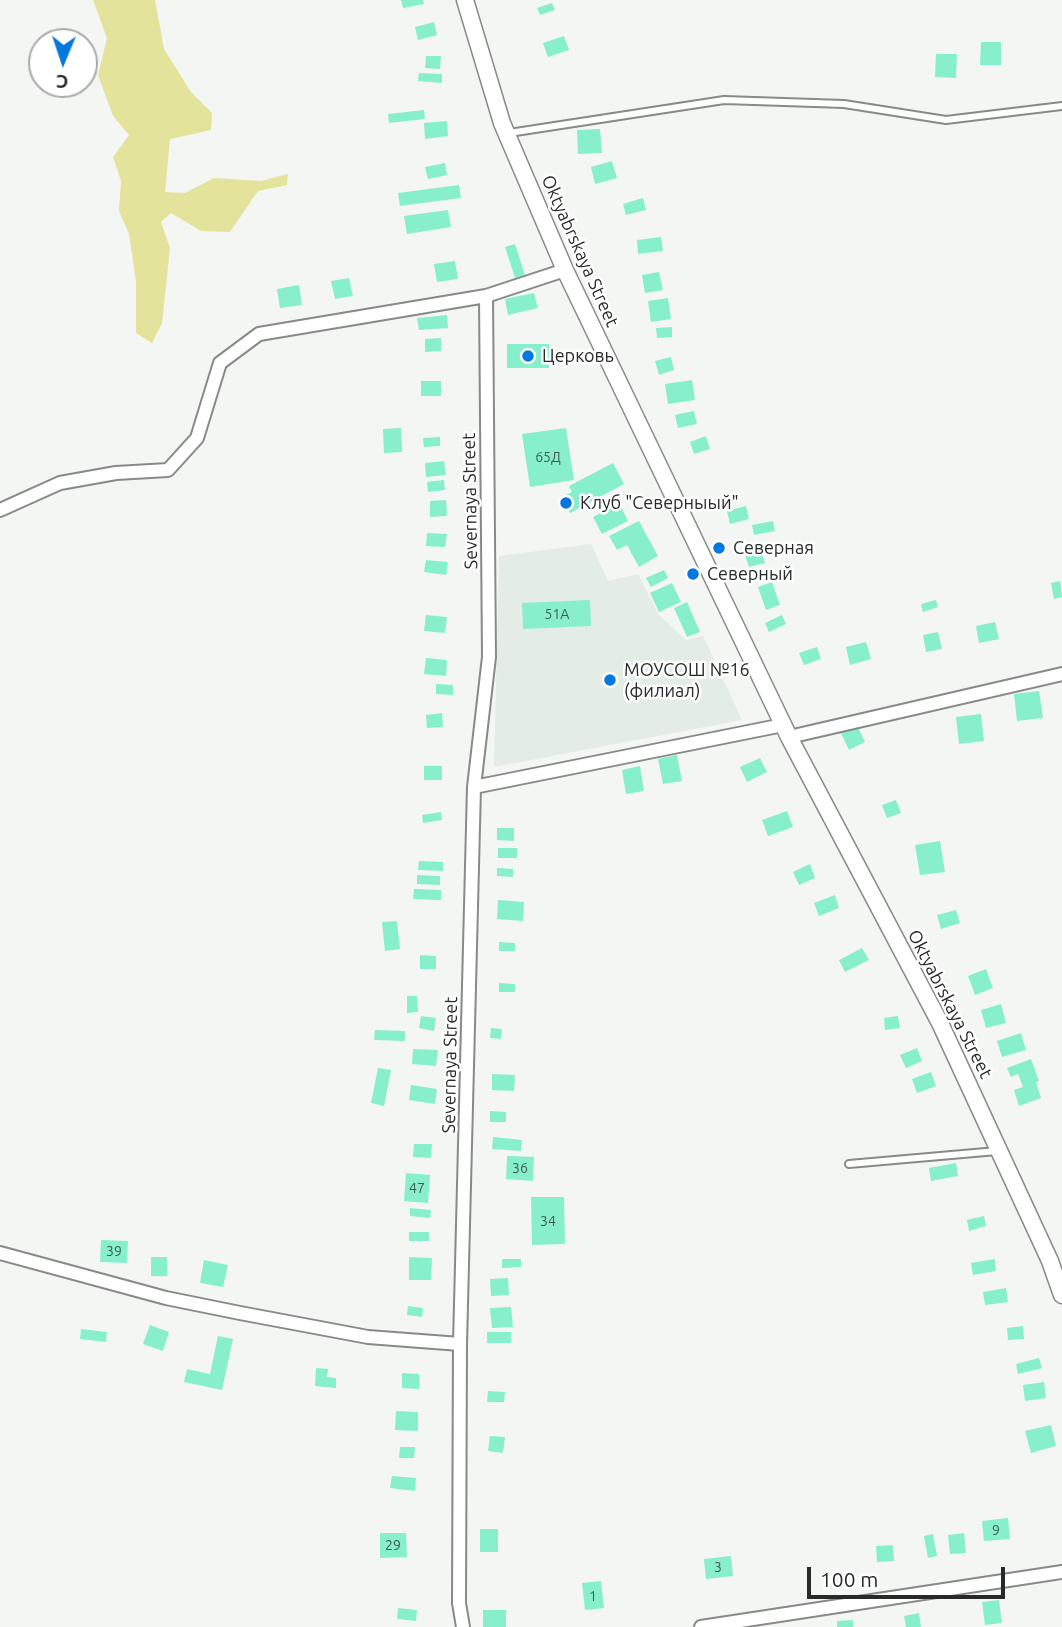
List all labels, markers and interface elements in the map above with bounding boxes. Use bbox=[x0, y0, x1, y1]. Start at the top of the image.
north arrow bbox=[28, 28, 98, 98]
text: С bbox=[56, 71, 69, 93]
street label: Oktyabrskaya Street bbox=[537, 172, 623, 330]
place label: Церковь bbox=[542, 345, 614, 367]
marker: Церковь bbox=[520, 348, 536, 364]
street label: Severnaya Street bbox=[458, 432, 482, 570]
house number: 65Д bbox=[535, 449, 561, 465]
place label: Клуб "Северныый" bbox=[580, 492, 739, 514]
marker: Клуб "Северныый" bbox=[558, 495, 574, 511]
place label: Северная bbox=[733, 537, 814, 559]
marker: Северная bbox=[711, 540, 727, 556]
place label: Северный bbox=[707, 563, 793, 585]
marker: Северный bbox=[685, 566, 701, 582]
house number: 51А bbox=[545, 606, 569, 622]
place label: МОУСОШ №16 (филиал) bbox=[624, 659, 750, 702]
marker: МОУСОШ №16 (филиал) bbox=[602, 672, 618, 688]
street label: Oktyabrskaya Street bbox=[903, 926, 997, 1082]
street label: Severnaya Street bbox=[438, 996, 462, 1134]
house number: 36 bbox=[512, 1160, 528, 1176]
house number: 47 bbox=[409, 1180, 425, 1196]
house number: 34 bbox=[540, 1213, 556, 1229]
house number: 39 bbox=[106, 1243, 122, 1259]
house number: 9 bbox=[992, 1522, 1000, 1538]
house number: 29 bbox=[385, 1537, 401, 1553]
scale bar bbox=[810, 1554, 1008, 1598]
house number: 3 bbox=[714, 1559, 722, 1575]
text: 100 m bbox=[820, 1567, 878, 1591]
house number: 1 bbox=[589, 1588, 597, 1604]

